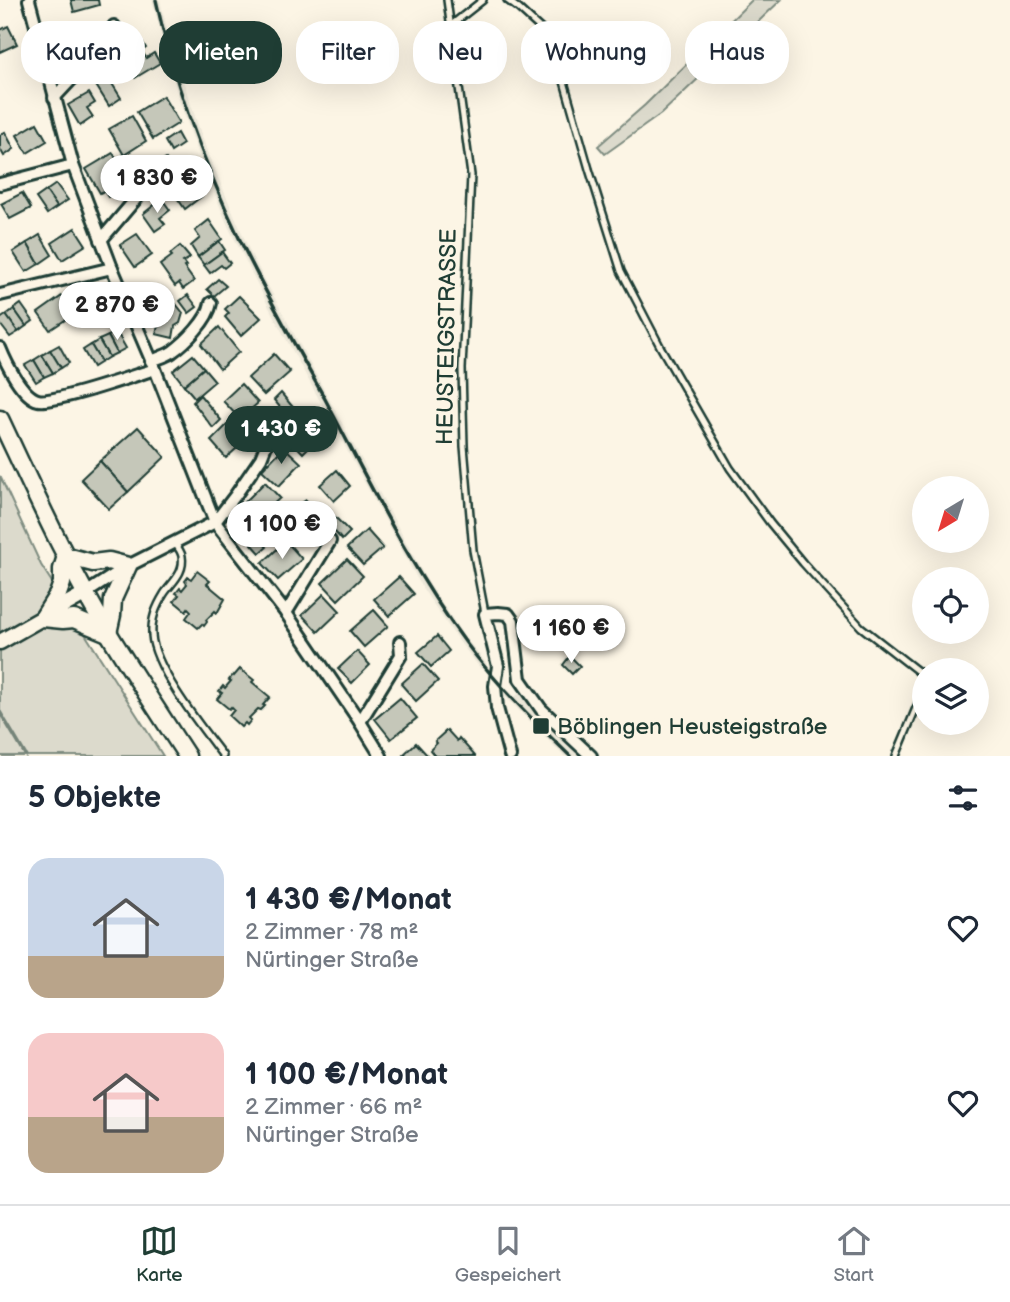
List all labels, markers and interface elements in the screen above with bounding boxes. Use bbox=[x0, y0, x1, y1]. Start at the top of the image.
chip: Kaufen bbox=[21, 21, 145, 84]
chip: Mieten bbox=[159, 21, 282, 84]
chip: Filter bbox=[296, 21, 399, 84]
chip: Neu bbox=[413, 21, 507, 84]
chip: Wohnung bbox=[521, 21, 671, 84]
chip: Haus bbox=[685, 21, 789, 84]
pin: 1 830 € bbox=[92, 156, 222, 215]
text: 1 830 € bbox=[116, 164, 198, 192]
street label: HEUSTEIGSTRASSE bbox=[431, 229, 463, 445]
pin: 2 870 € bbox=[52, 282, 182, 342]
text: 2 870 € bbox=[75, 291, 159, 319]
pin: 1 430 € bbox=[216, 406, 346, 466]
text: 1 430 € bbox=[241, 415, 321, 443]
north arrow bbox=[912, 476, 989, 553]
map controls bbox=[912, 476, 989, 735]
pin: 1 100 € bbox=[217, 502, 347, 561]
text: 1 100 € bbox=[243, 510, 321, 538]
button: locate bbox=[912, 567, 989, 644]
pin: 1 160 € bbox=[506, 606, 636, 665]
text: 1 160 € bbox=[532, 614, 610, 642]
button: layers bbox=[912, 658, 989, 735]
place label: Böblingen Heusteigstraße bbox=[557, 713, 827, 741]
marker: Böblingen Heusteigstraße bbox=[531, 716, 551, 736]
icon: filters bbox=[944, 779, 982, 817]
text: 5 Objekte bbox=[28, 780, 161, 816]
text: 1 430 €/Monat bbox=[245, 882, 452, 918]
icon: home bbox=[84, 886, 168, 970]
icon: heart bbox=[944, 909, 982, 947]
text: 2 Zimmer · 78 m² bbox=[245, 918, 419, 946]
text: Nürtinger Straße bbox=[245, 946, 419, 974]
text: 1 100 €/Monat bbox=[245, 1057, 448, 1093]
icon: home bbox=[84, 1061, 168, 1145]
icon: heart bbox=[944, 1084, 982, 1122]
text: 2 Zimmer · 66 m² bbox=[245, 1093, 423, 1121]
text: Nürtinger Straße bbox=[245, 1121, 419, 1149]
tab: Karte bbox=[136, 1222, 183, 1287]
tab: Gespeichert bbox=[455, 1222, 561, 1287]
tab: Start bbox=[833, 1222, 874, 1287]

